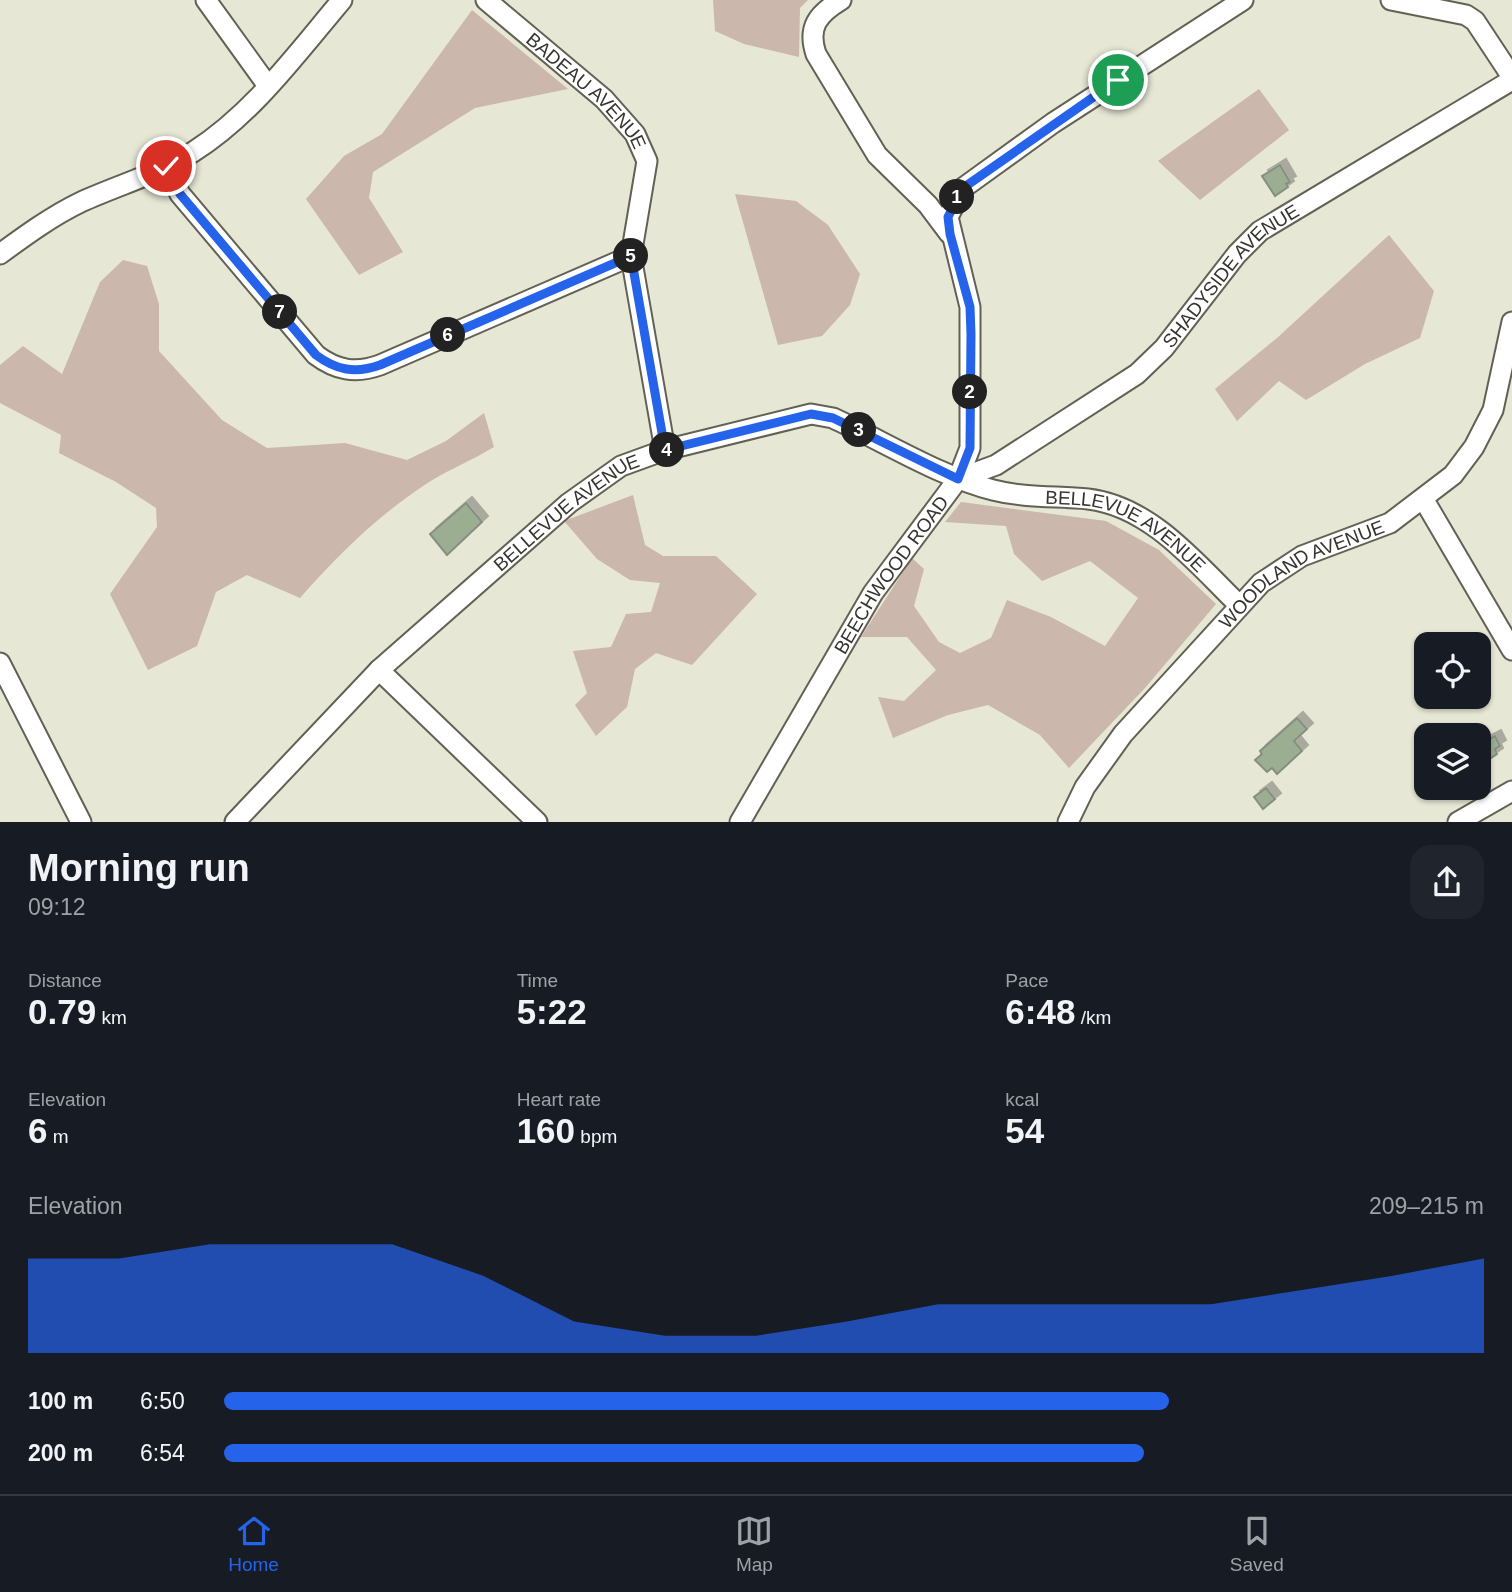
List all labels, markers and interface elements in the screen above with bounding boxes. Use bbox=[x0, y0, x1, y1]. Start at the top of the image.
street label: BADEAU AVENUE bbox=[522, 28, 651, 152]
pin bbox=[1088, 50, 1148, 110]
icon: arrive bbox=[1099, 61, 1137, 99]
pin bbox=[136, 136, 196, 196]
icon: check bbox=[147, 147, 185, 185]
pin: 1 bbox=[940, 180, 974, 214]
text: 1 bbox=[951, 186, 962, 207]
street label: SHADYSIDE AVENUE bbox=[1158, 200, 1302, 351]
pin: 5 bbox=[614, 238, 648, 274]
text: 5 bbox=[625, 245, 636, 266]
pin: 7 bbox=[262, 294, 298, 330]
text: 7 bbox=[274, 301, 285, 322]
pin: 6 bbox=[430, 318, 466, 352]
text: 6 bbox=[442, 324, 453, 345]
pin: 2 bbox=[953, 374, 988, 410]
text: 2 bbox=[964, 381, 975, 402]
pin: 3 bbox=[842, 412, 876, 448]
text: 3 bbox=[853, 419, 864, 440]
pin: 4 bbox=[650, 433, 684, 468]
text: 4 bbox=[661, 439, 672, 460]
street label: BELLEVUE AVENUE bbox=[489, 450, 642, 575]
street label: BELLEVUE AVENUE bbox=[1045, 486, 1210, 576]
street label: BEECHWOOD ROAD bbox=[830, 492, 952, 657]
street label: WOODLAND AVENUE bbox=[1215, 516, 1387, 632]
map controls bbox=[1414, 632, 1491, 800]
button: locate bbox=[1414, 632, 1491, 709]
button: layers bbox=[1414, 723, 1491, 800]
button: share bbox=[1410, 845, 1484, 919]
text: Morning run bbox=[28, 847, 250, 889]
text: 09:12 bbox=[28, 894, 86, 920]
text: Distance bbox=[28, 970, 102, 991]
text: Time bbox=[517, 970, 558, 991]
text: Pace bbox=[1005, 970, 1049, 991]
text: 0.79 bbox=[28, 992, 96, 1031]
text: 5:22 bbox=[517, 992, 587, 1031]
text: 6:48 bbox=[1005, 992, 1075, 1031]
text: km bbox=[96, 1007, 127, 1028]
text: /km bbox=[1075, 1007, 1111, 1028]
text: Elevation bbox=[28, 1089, 106, 1110]
text: Heart rate bbox=[517, 1089, 601, 1110]
text: kcal bbox=[1005, 1089, 1039, 1110]
text: 6 bbox=[28, 1111, 47, 1150]
text: 160 bbox=[517, 1111, 575, 1150]
text: 54 bbox=[1005, 1111, 1044, 1150]
text: m bbox=[47, 1126, 69, 1147]
text: bpm bbox=[575, 1126, 617, 1147]
text: Elevation bbox=[28, 1193, 123, 1219]
text: 209–215 m bbox=[1369, 1193, 1484, 1219]
text: 100 m bbox=[28, 1388, 93, 1414]
text: 6:50 bbox=[140, 1388, 185, 1414]
text: 200 m bbox=[28, 1440, 93, 1466]
text: 6:54 bbox=[140, 1440, 185, 1466]
tab: Home bbox=[228, 1512, 279, 1576]
tab: Map bbox=[735, 1512, 773, 1576]
tab: Saved bbox=[1230, 1512, 1284, 1576]

